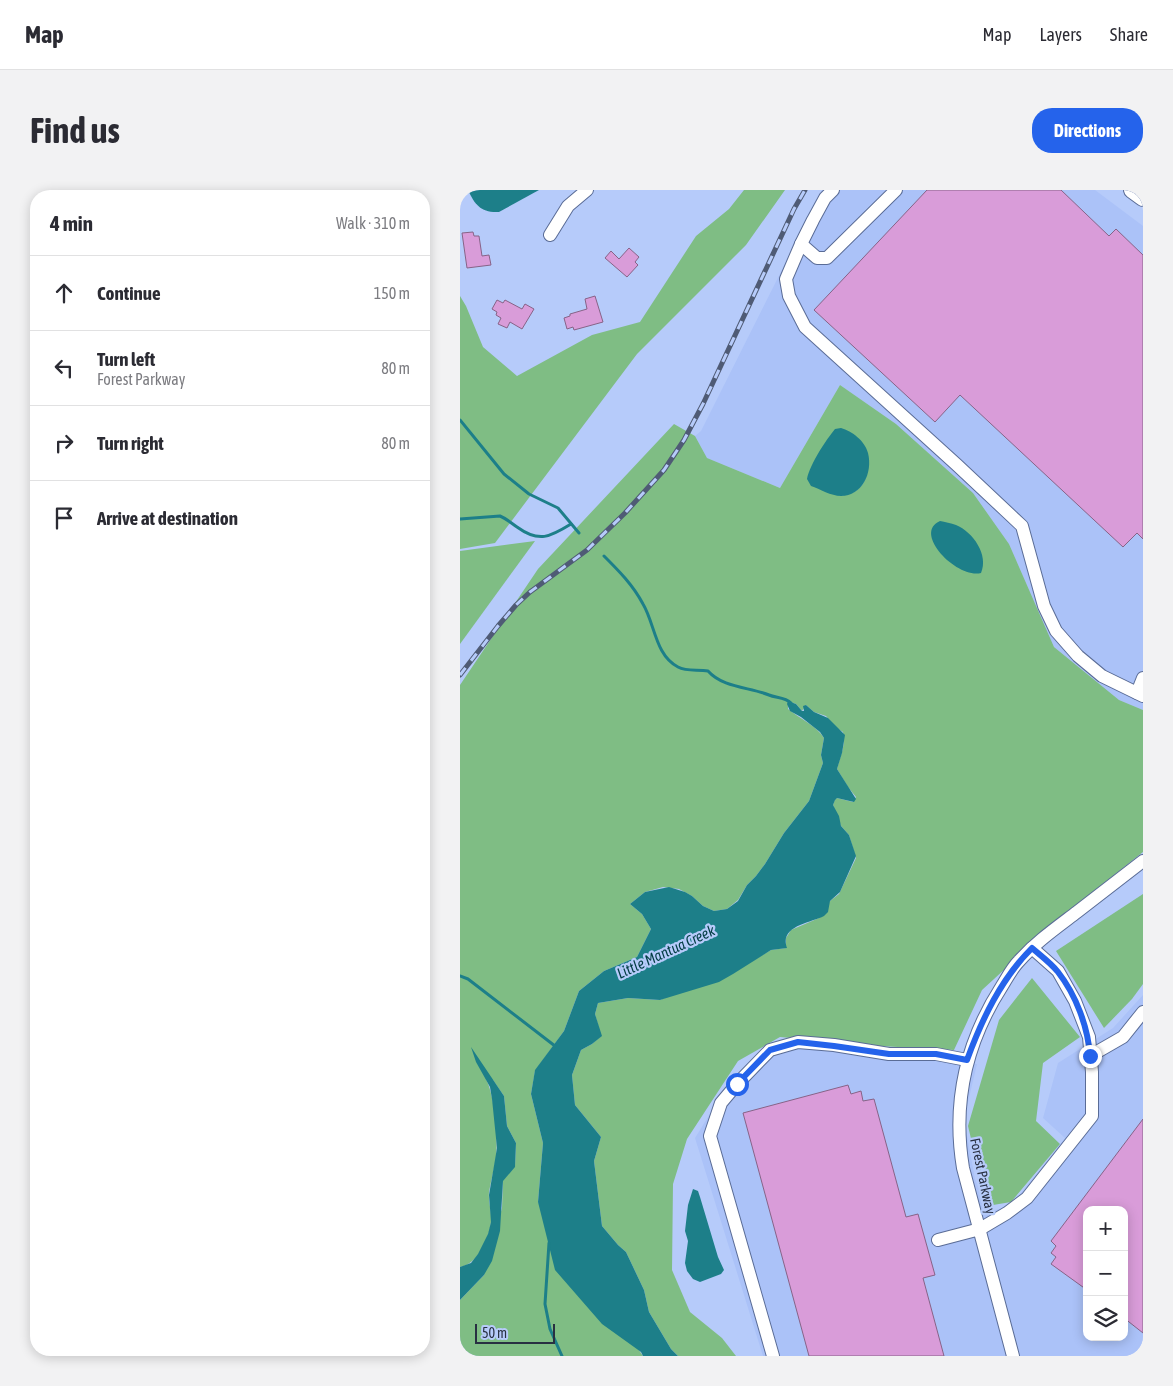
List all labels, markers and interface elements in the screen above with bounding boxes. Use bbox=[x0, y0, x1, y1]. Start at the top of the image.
text: Map bbox=[25, 21, 64, 48]
text: Map bbox=[982, 24, 1011, 45]
text: Layers bbox=[1039, 24, 1082, 45]
text: Share bbox=[1110, 24, 1148, 45]
button: Directions bbox=[1032, 108, 1143, 153]
text: Find us bbox=[30, 110, 120, 150]
text: 4 min bbox=[50, 211, 93, 235]
text: Walk · 310 m bbox=[336, 214, 410, 232]
icon: ahead bbox=[50, 279, 78, 307]
text: Continue bbox=[97, 282, 161, 304]
text: 150 m bbox=[374, 284, 410, 302]
text: Turn left bbox=[97, 348, 155, 370]
icon: left bbox=[50, 354, 78, 382]
text: 80 m bbox=[381, 359, 410, 377]
text: Forest Parkway bbox=[97, 370, 185, 388]
icon: right bbox=[50, 429, 78, 457]
text: Turn right bbox=[97, 432, 164, 454]
text: 80 m bbox=[381, 434, 410, 452]
icon: arrive bbox=[50, 504, 78, 532]
text: Arrive at destination bbox=[97, 507, 238, 529]
water label: Little Mantua Creek bbox=[614, 921, 718, 982]
route end bbox=[1079, 1045, 1102, 1068]
route start bbox=[726, 1073, 749, 1096]
street label: Forest Parkway bbox=[967, 1137, 999, 1216]
map controls bbox=[1083, 1206, 1128, 1341]
button: + bbox=[1083, 1206, 1128, 1251]
button: − bbox=[1083, 1251, 1128, 1296]
button: layers bbox=[1083, 1296, 1128, 1341]
scale bar bbox=[475, 1321, 555, 1344]
text: 50 m bbox=[482, 1325, 507, 1341]

